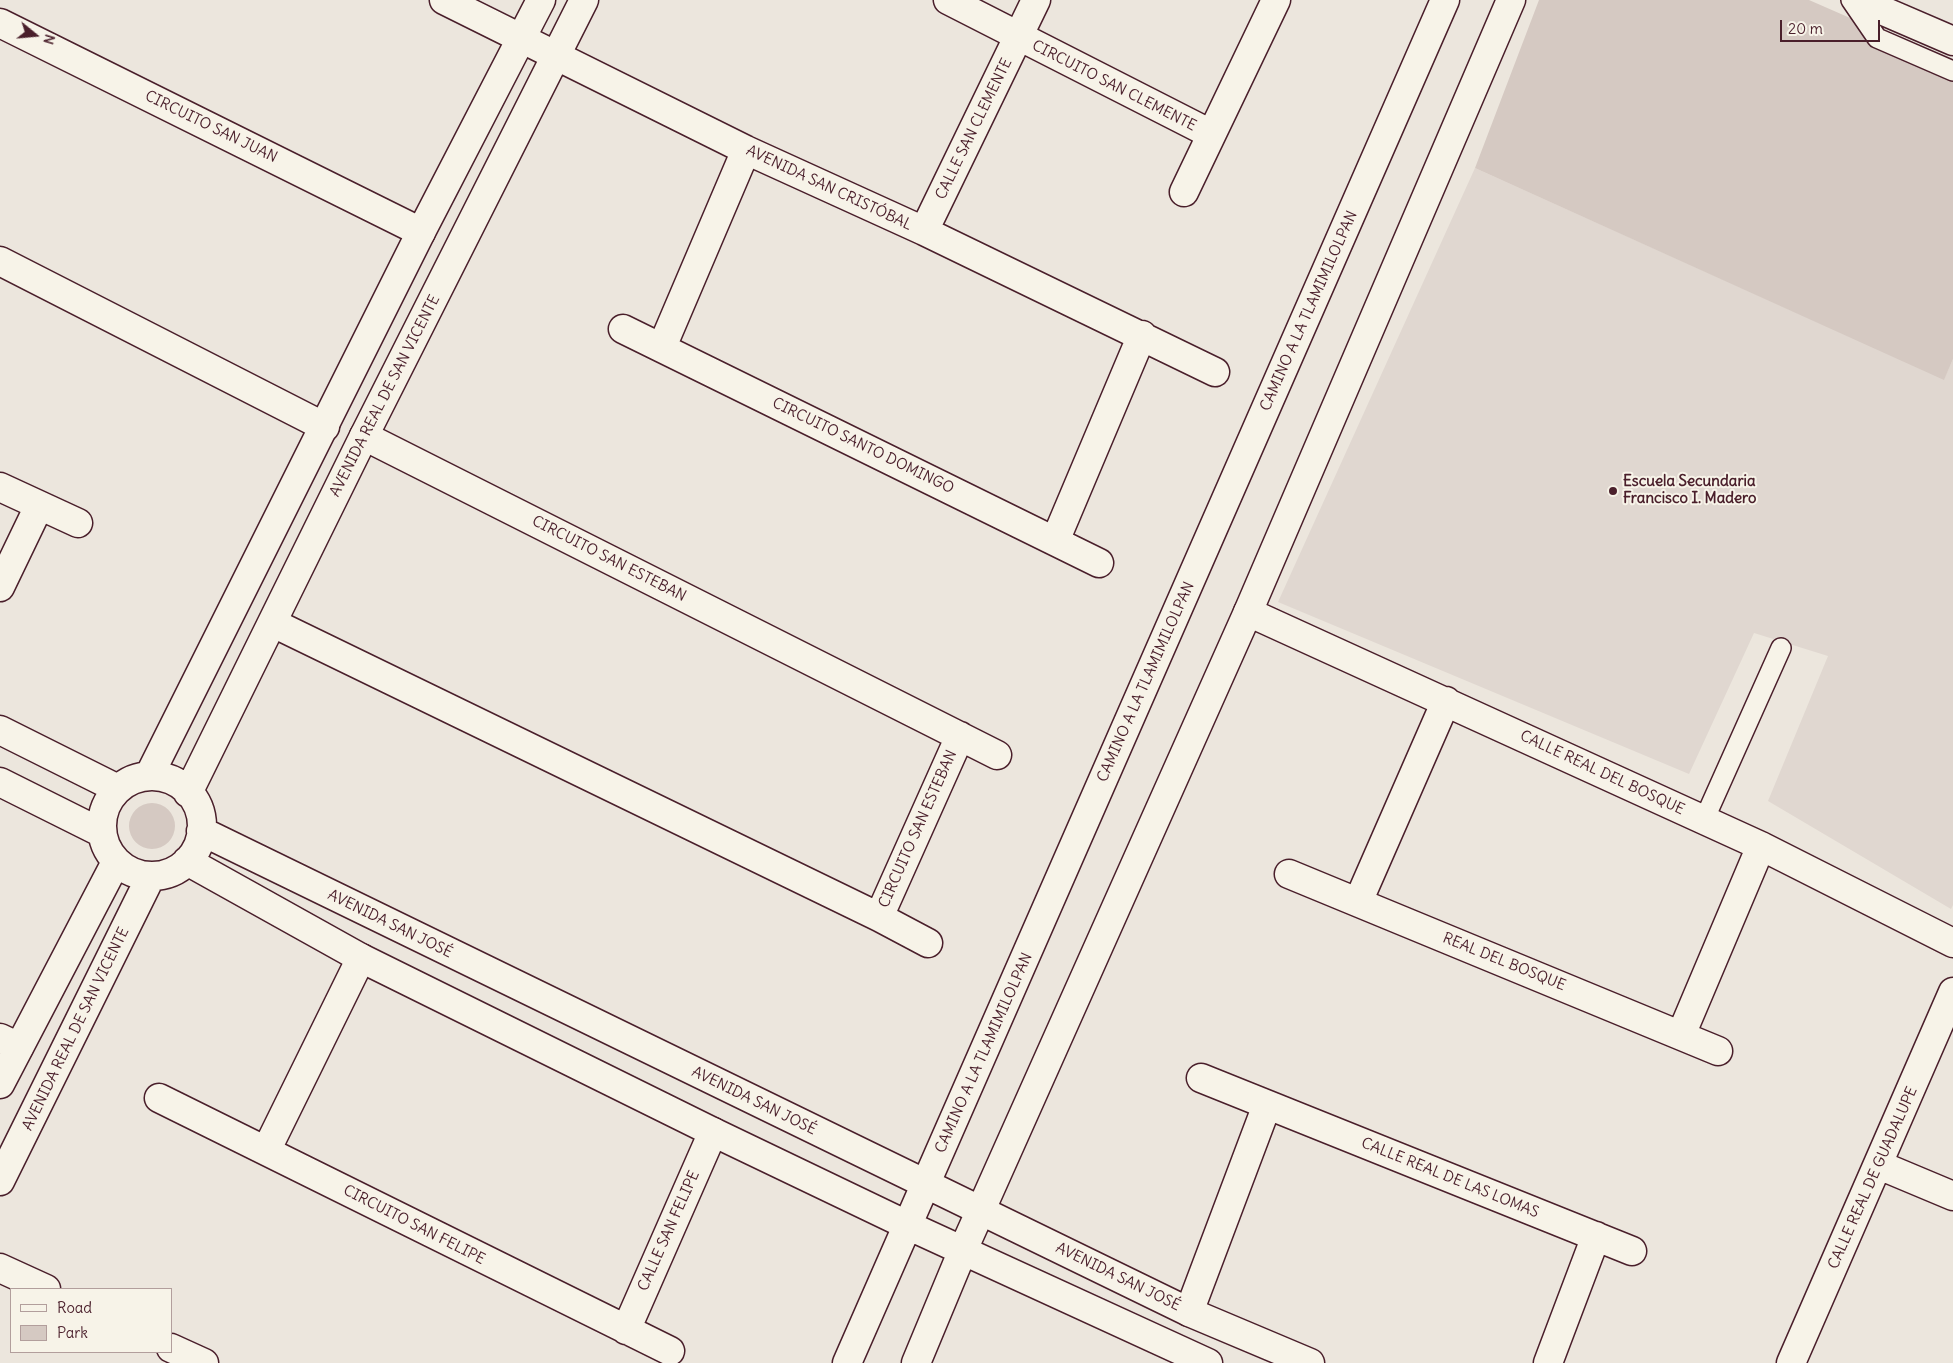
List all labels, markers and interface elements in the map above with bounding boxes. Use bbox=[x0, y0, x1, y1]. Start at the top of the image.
north arrow bbox=[10, 10, 60, 60]
scale bar bbox=[1783, 10, 1883, 42]
text: 20 m bbox=[1788, 19, 1823, 38]
text: N bbox=[39, 32, 59, 47]
street label: CIRCUITO SAN CLEMENTE bbox=[1029, 37, 1199, 135]
street label: CALLE SAN CLEMENTE bbox=[932, 55, 1016, 203]
street label: CIRCUITO SAN JUAN bbox=[142, 87, 280, 167]
street label: AVENIDA SAN CRISTÓBAL bbox=[743, 142, 915, 234]
street label: CAMINO A LA TLAMIMILOLPAN bbox=[1257, 208, 1361, 414]
street label: AVENIDA REAL DE SAN VICENTE bbox=[326, 292, 444, 500]
street label: CIRCUITO SANTO DOMINGO bbox=[769, 394, 957, 498]
place label: Escuela Secundaria Francisco I. Madero bbox=[1623, 473, 1756, 508]
marker: Escuela Secundaria Francisco I. Madero bbox=[1607, 485, 1619, 497]
street label: CIRCUITO SAN ESTEBAN bbox=[529, 512, 689, 606]
street label: CAMINO A LA TLAMIMILOLPAN bbox=[1094, 579, 1198, 785]
street label: CALLE REAL DEL BOSQUE bbox=[1517, 727, 1687, 819]
street label: CIRCUITO SAN ESTEBAN bbox=[875, 747, 961, 911]
street label: AVENIDA SAN JOSÉ bbox=[325, 886, 455, 962]
street label: AVENIDA REAL DE SAN VICENTE bbox=[19, 924, 133, 1134]
street label: REAL DEL BOSQUE bbox=[1440, 929, 1568, 995]
street label: CAMINO A LA TLAMIMILOLPAN bbox=[932, 950, 1036, 1156]
street label: AVENIDA SAN JOSÉ bbox=[689, 1063, 819, 1139]
street label: CALLE REAL DE GUADALUPE bbox=[1825, 1084, 1921, 1272]
street label: CALLE REAL DE LAS LOMAS bbox=[1359, 1134, 1541, 1222]
street label: CALLE SAN FELIPE bbox=[634, 1168, 704, 1294]
street label: CIRCUITO SAN FELIPE bbox=[340, 1181, 488, 1269]
street label: AVENIDA SAN JOSÉ bbox=[1053, 1239, 1183, 1315]
legend bbox=[10, 1288, 172, 1353]
text: Road bbox=[57, 1298, 92, 1317]
text: Park bbox=[57, 1323, 88, 1342]

